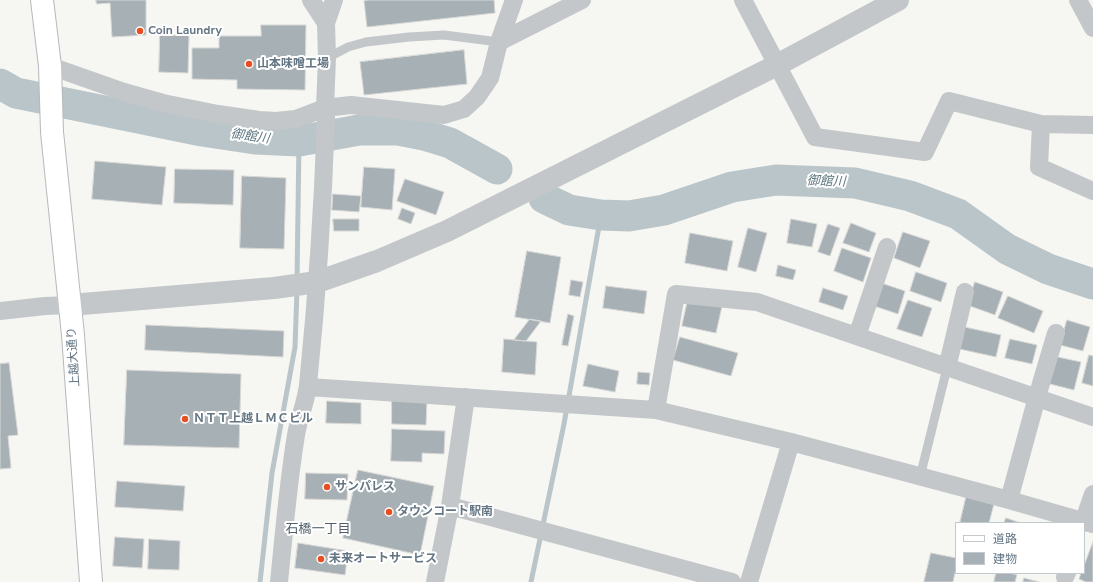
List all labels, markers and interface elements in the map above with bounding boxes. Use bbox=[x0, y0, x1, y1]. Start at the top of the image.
place label: Coin Laundry bbox=[148, 24, 222, 38]
marker: Coin Laundry bbox=[135, 26, 145, 36]
place label: 山本味噌工場 bbox=[257, 57, 329, 71]
marker: 山本味噌工場 bbox=[244, 59, 254, 69]
water label: 御館川 bbox=[230, 127, 270, 147]
water label: 御館川 bbox=[806, 174, 846, 190]
street label: 上越大通り bbox=[65, 327, 83, 387]
place label: ＮＴＴ上越ＬＭＣビル bbox=[193, 412, 313, 426]
marker: ＮＴＴ上越ＬＭＣビル bbox=[180, 414, 190, 424]
place label: サンパレス bbox=[335, 480, 395, 494]
marker: サンパレス bbox=[322, 482, 332, 492]
place label: タウンコート駅南 bbox=[397, 505, 493, 519]
marker: タウンコート駅南 bbox=[384, 507, 394, 517]
district label: 石橋一丁目 bbox=[286, 522, 350, 538]
legend bbox=[955, 522, 1085, 574]
text: 道路 bbox=[993, 531, 1017, 547]
text: 建物 bbox=[993, 551, 1017, 567]
place label: 未来オートサービス bbox=[329, 552, 437, 566]
marker: 未来オートサービス bbox=[316, 554, 326, 564]

